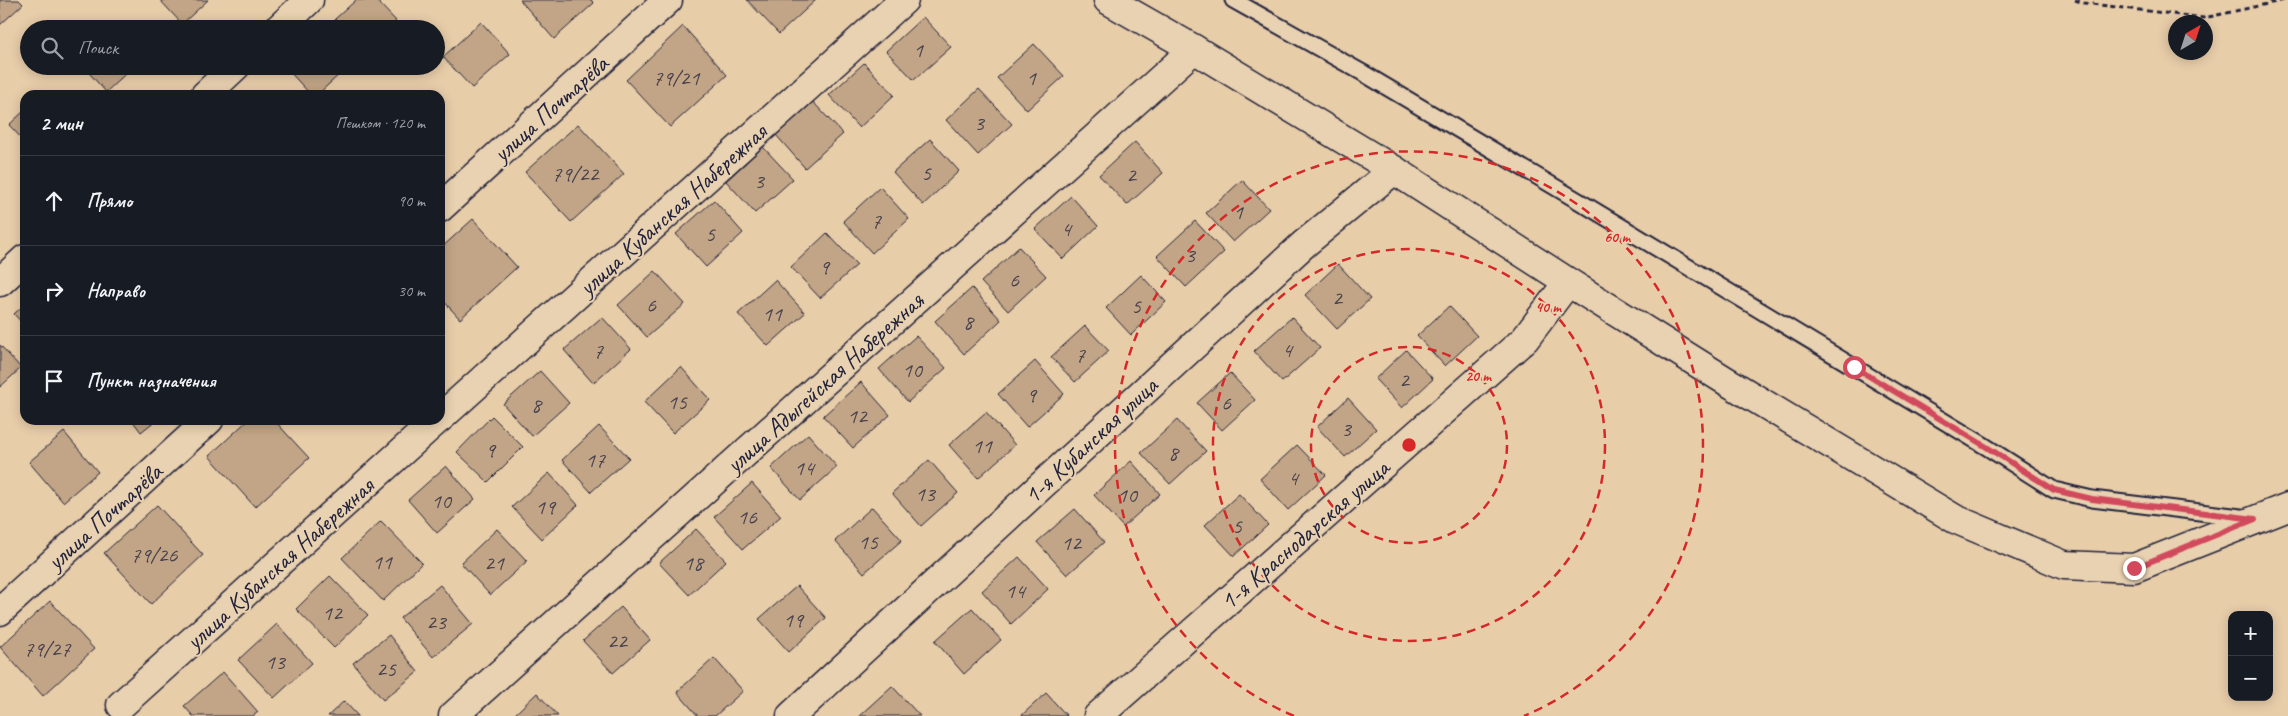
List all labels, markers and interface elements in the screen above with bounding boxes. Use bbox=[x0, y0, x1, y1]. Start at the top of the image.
north arrow bbox=[2168, 15, 2213, 60]
search box bbox=[20, 20, 445, 75]
icon: search bbox=[38, 34, 66, 62]
text: Поиск bbox=[78, 36, 118, 60]
house number: 1 bbox=[913, 36, 924, 64]
street label: улица Почтарёва bbox=[485, 47, 617, 171]
house number: 79/21 bbox=[653, 64, 701, 92]
house number: 1 bbox=[1026, 64, 1037, 92]
house number: 3 bbox=[974, 109, 986, 137]
text: 2 мин bbox=[40, 110, 83, 136]
text: Пешком · 120 m bbox=[336, 113, 425, 133]
street label: улица Кубанская Набережная bbox=[570, 115, 775, 304]
house number: 5 bbox=[921, 159, 932, 187]
house number: 79/22 bbox=[552, 160, 601, 188]
house number: 2 bbox=[1126, 161, 1138, 189]
house number: 3 bbox=[754, 167, 766, 195]
icon: ahead bbox=[40, 187, 68, 215]
text: Прямо bbox=[87, 189, 132, 213]
text: 90 m bbox=[398, 191, 425, 211]
house number: 1 bbox=[1233, 198, 1244, 226]
house number: 7 bbox=[871, 207, 882, 235]
house number: 4 bbox=[1061, 215, 1073, 243]
house number: 5 bbox=[705, 220, 716, 248]
text: 60 m bbox=[1604, 228, 1631, 247]
house number: 3 bbox=[1185, 241, 1197, 269]
house number: 9 bbox=[819, 253, 831, 281]
house number: 6 bbox=[1009, 266, 1020, 294]
icon: right bbox=[40, 277, 68, 305]
text: Направо bbox=[87, 279, 145, 303]
text: 30 m bbox=[398, 281, 425, 301]
house number: 2 bbox=[1332, 284, 1344, 312]
street label: улица Адыгейская Набережная bbox=[717, 285, 931, 482]
house number: 6 bbox=[646, 291, 657, 319]
house number: 5 bbox=[1131, 292, 1142, 320]
text: 40 m bbox=[1535, 298, 1562, 317]
house number: 11 bbox=[762, 300, 783, 328]
house number: 8 bbox=[963, 308, 975, 336]
house number: 4 bbox=[1282, 336, 1294, 364]
house number: 7 bbox=[593, 337, 604, 365]
house number: 7 bbox=[1075, 341, 1086, 369]
house number: 10 bbox=[902, 356, 924, 384]
route start bbox=[1843, 356, 1866, 379]
house number: 2 bbox=[1399, 366, 1411, 394]
icon: arrive bbox=[40, 367, 68, 395]
text: 20 m bbox=[1465, 367, 1492, 386]
text: Пункт назначения bbox=[87, 369, 216, 393]
street label: 1-я Кубанская улица bbox=[1017, 369, 1166, 511]
house number: 9 bbox=[1026, 381, 1038, 409]
house number: 15 bbox=[667, 388, 688, 416]
house number: 6 bbox=[1221, 389, 1232, 417]
house number: 8 bbox=[531, 391, 543, 419]
house number: 12 bbox=[847, 402, 869, 430]
house number: 3 bbox=[1341, 415, 1353, 443]
house number: 11 bbox=[972, 432, 993, 460]
house number: 9 bbox=[485, 436, 497, 464]
centre of rings bbox=[1400, 436, 1418, 454]
house number: 8 bbox=[1168, 439, 1180, 467]
house number: 17 bbox=[585, 446, 606, 474]
street label: 1-я Краснодарская улица bbox=[1213, 451, 1398, 617]
house number: 14 bbox=[794, 454, 816, 482]
street label: улица Почтарёва bbox=[39, 455, 171, 579]
house number: 4 bbox=[1288, 464, 1300, 492]
street label: улица Кубанская Набережная bbox=[177, 469, 382, 658]
house number: 13 bbox=[915, 480, 937, 508]
house number: 10 bbox=[1117, 481, 1139, 509]
house number: 10 bbox=[431, 487, 453, 515]
house number: 19 bbox=[535, 493, 557, 521]
house number: 16 bbox=[737, 503, 758, 531]
house number: 5 bbox=[1232, 512, 1243, 540]
house number: 15 bbox=[858, 528, 879, 556]
house number: 12 bbox=[1061, 529, 1083, 557]
house number: 79/26 bbox=[131, 541, 179, 569]
house number: 11 bbox=[372, 548, 393, 576]
house number: 21 bbox=[484, 549, 505, 577]
house number: 18 bbox=[683, 549, 705, 577]
route end bbox=[2123, 557, 2146, 580]
house number: 14 bbox=[1005, 577, 1027, 605]
house number: 12 bbox=[322, 599, 344, 627]
house number: 19 bbox=[783, 606, 805, 634]
house number: 23 bbox=[426, 608, 448, 636]
map controls bbox=[2228, 611, 2273, 701]
button: + bbox=[2228, 611, 2273, 656]
house number: 22 bbox=[607, 627, 629, 655]
house number: 79/27 bbox=[24, 635, 72, 663]
house number: 13 bbox=[265, 648, 287, 676]
house number: 25 bbox=[376, 655, 397, 683]
button: − bbox=[2228, 656, 2273, 701]

